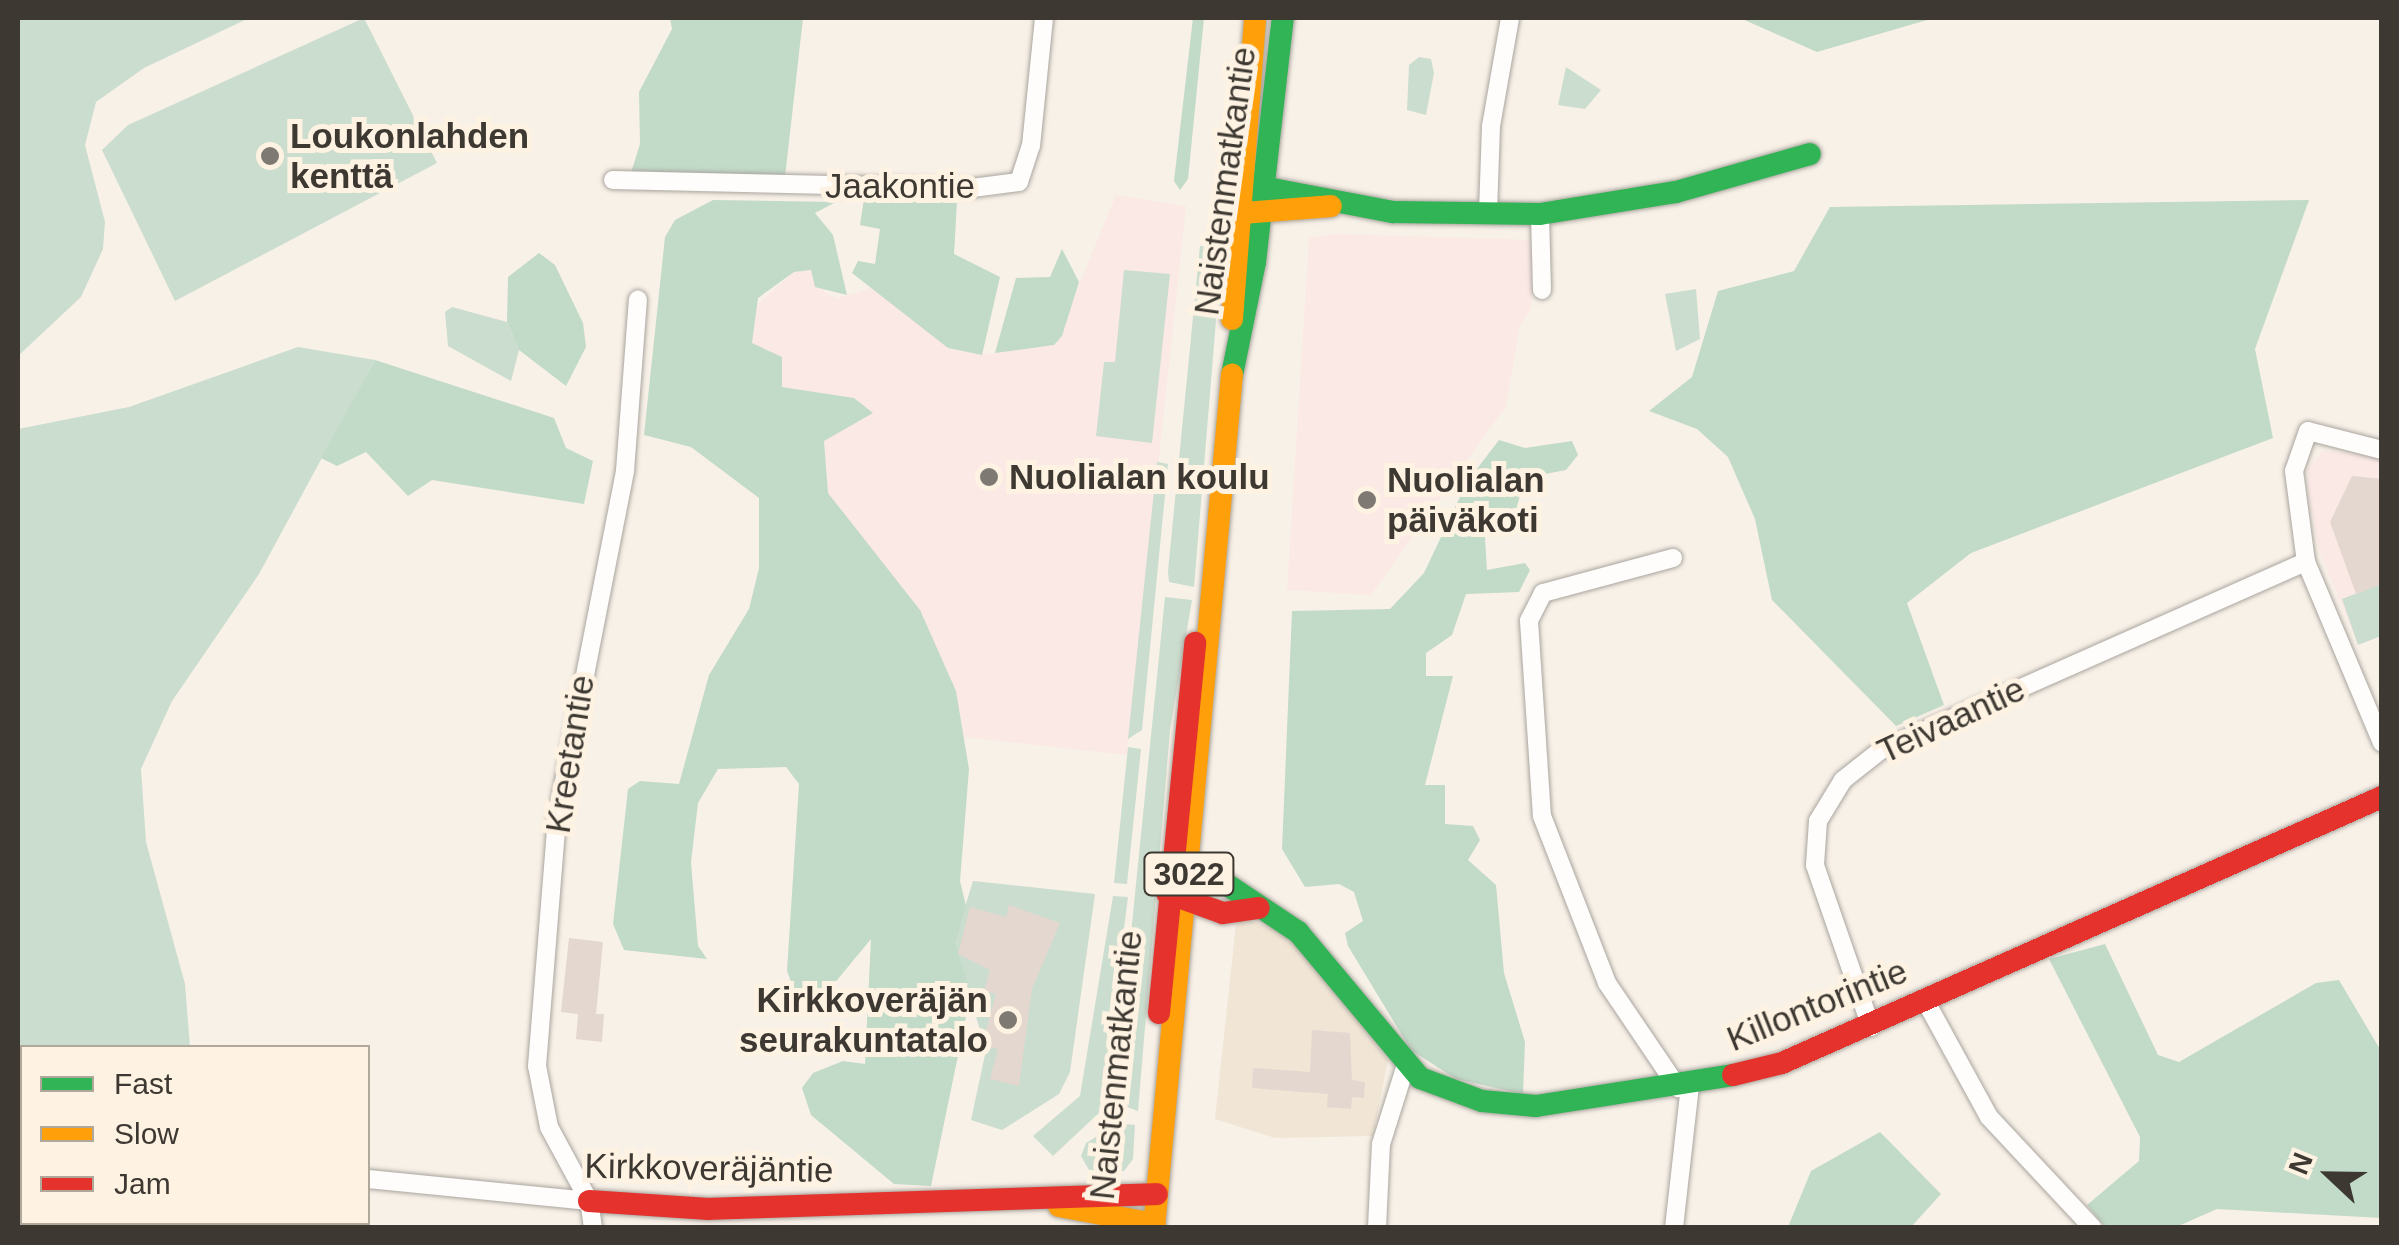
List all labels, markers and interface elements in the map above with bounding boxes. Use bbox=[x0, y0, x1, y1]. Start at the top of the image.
street label: Naistenmatkantie bbox=[1185, 44, 1265, 318]
place label: Loukonlahden kenttä bbox=[290, 115, 529, 197]
marker: Loukonlahden kenttä bbox=[259, 145, 281, 167]
street label: Jaakontie bbox=[825, 165, 975, 207]
place label: Nuolialan koulu bbox=[1009, 456, 1270, 498]
place label: Nuolialan päiväkoti bbox=[1387, 459, 1545, 541]
marker: Nuolialan koulu bbox=[978, 466, 1000, 488]
marker: Nuolialan päiväkoti bbox=[1356, 489, 1378, 511]
street label: Teivaantie bbox=[1871, 668, 2031, 772]
street label: Kreetantie bbox=[537, 672, 603, 836]
road number: 3022 bbox=[1142, 847, 1236, 901]
street label: Naistenmatkantie bbox=[1081, 928, 1151, 1202]
street label: Killontorintie bbox=[1721, 950, 1913, 1060]
place label: Kirkkoveräjän seurakuntatalo bbox=[739, 979, 988, 1061]
marker: Kirkkoveräjän seurakuntatalo bbox=[997, 1009, 1019, 1031]
legend bbox=[20, 1045, 370, 1225]
text: Fast bbox=[114, 1067, 172, 1100]
text: Slow bbox=[114, 1117, 179, 1150]
north arrow bbox=[2279, 1125, 2379, 1225]
street label: Kirkkoveräjäntie bbox=[584, 1145, 834, 1191]
text: N bbox=[2283, 1148, 2319, 1179]
text: Jam bbox=[114, 1167, 171, 1200]

